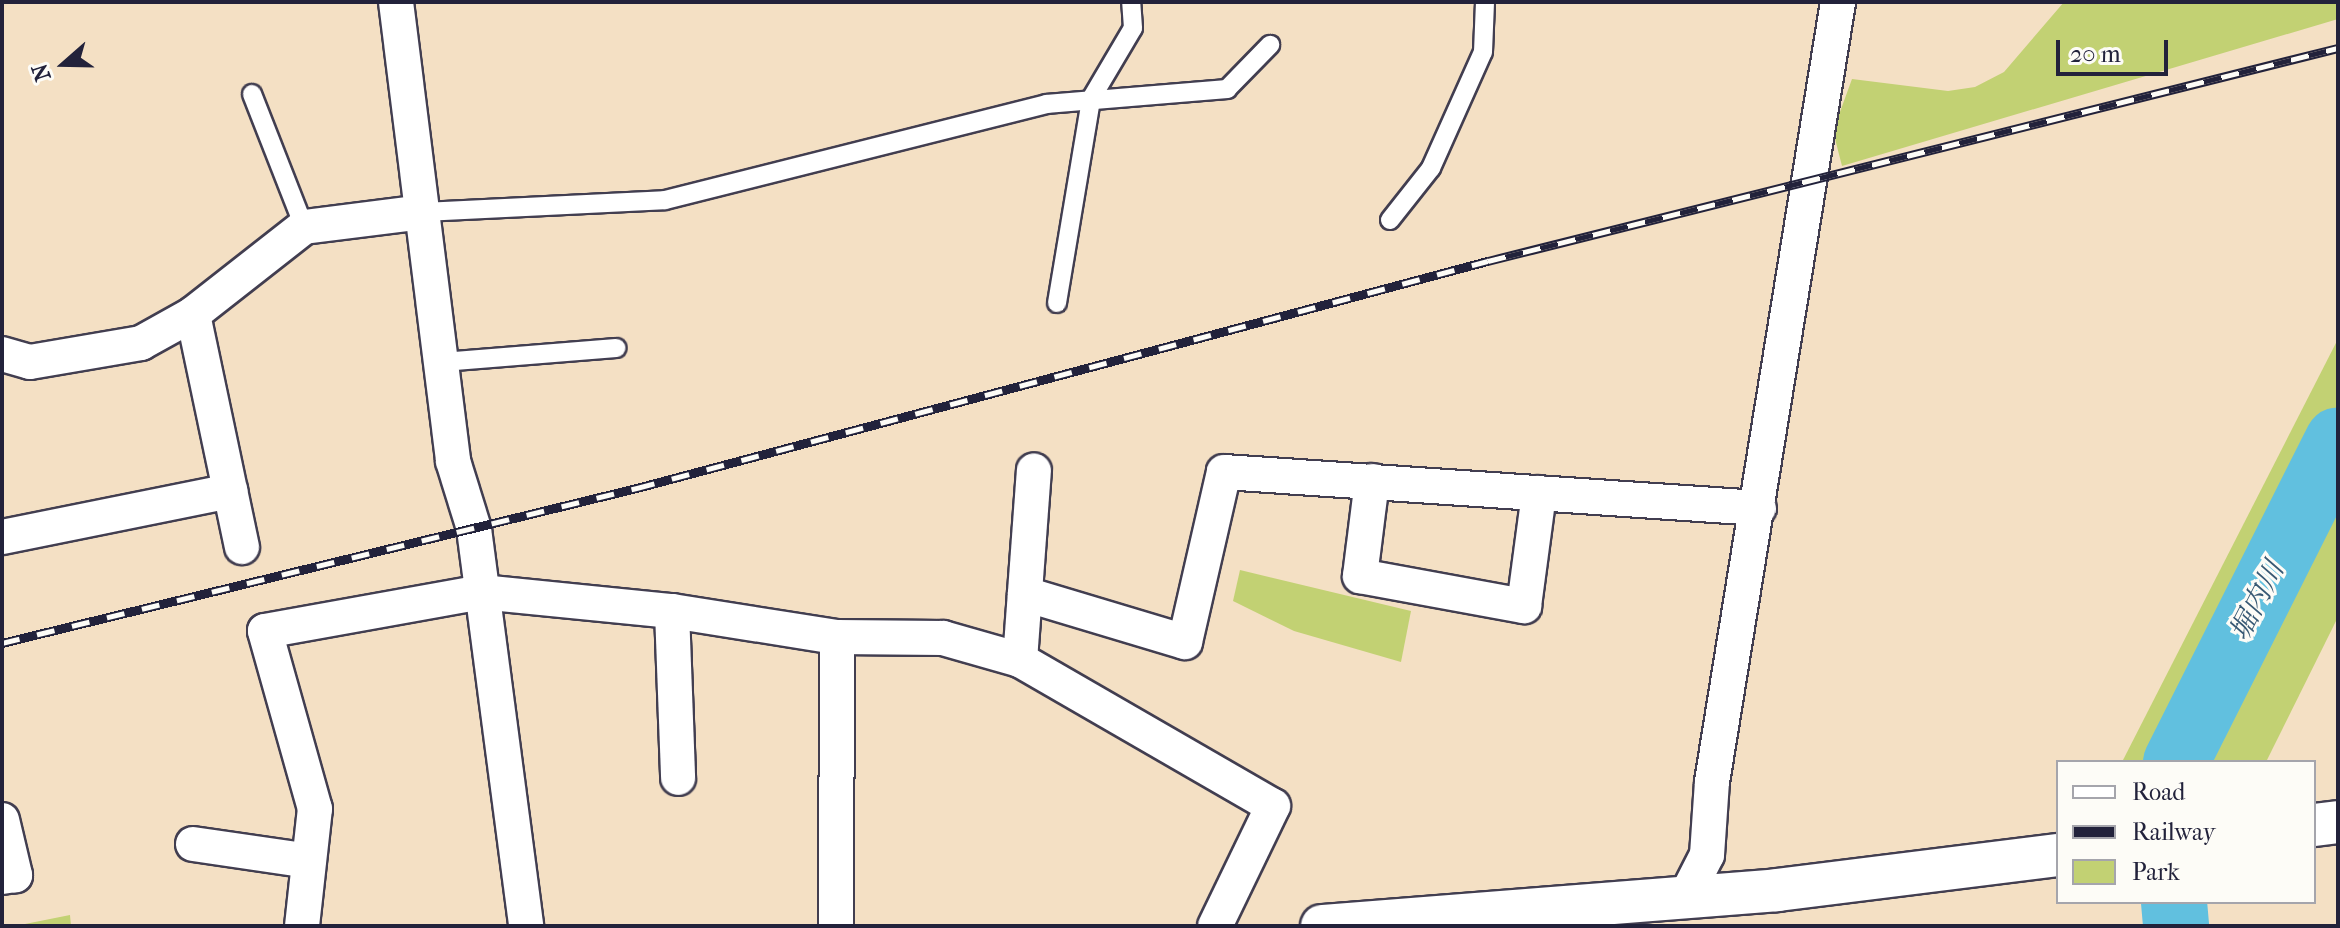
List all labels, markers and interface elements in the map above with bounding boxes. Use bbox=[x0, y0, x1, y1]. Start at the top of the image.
north arrow bbox=[24, 24, 104, 104]
scale bar bbox=[2060, 24, 2172, 74]
text: 20 m bbox=[2070, 40, 2121, 68]
text: N bbox=[26, 60, 57, 85]
water label: 堀内川 bbox=[2223, 556, 2291, 646]
legend bbox=[2056, 760, 2316, 904]
text: Road bbox=[2132, 778, 2185, 806]
text: Railway bbox=[2132, 818, 2215, 846]
text: Park bbox=[2132, 858, 2180, 886]

